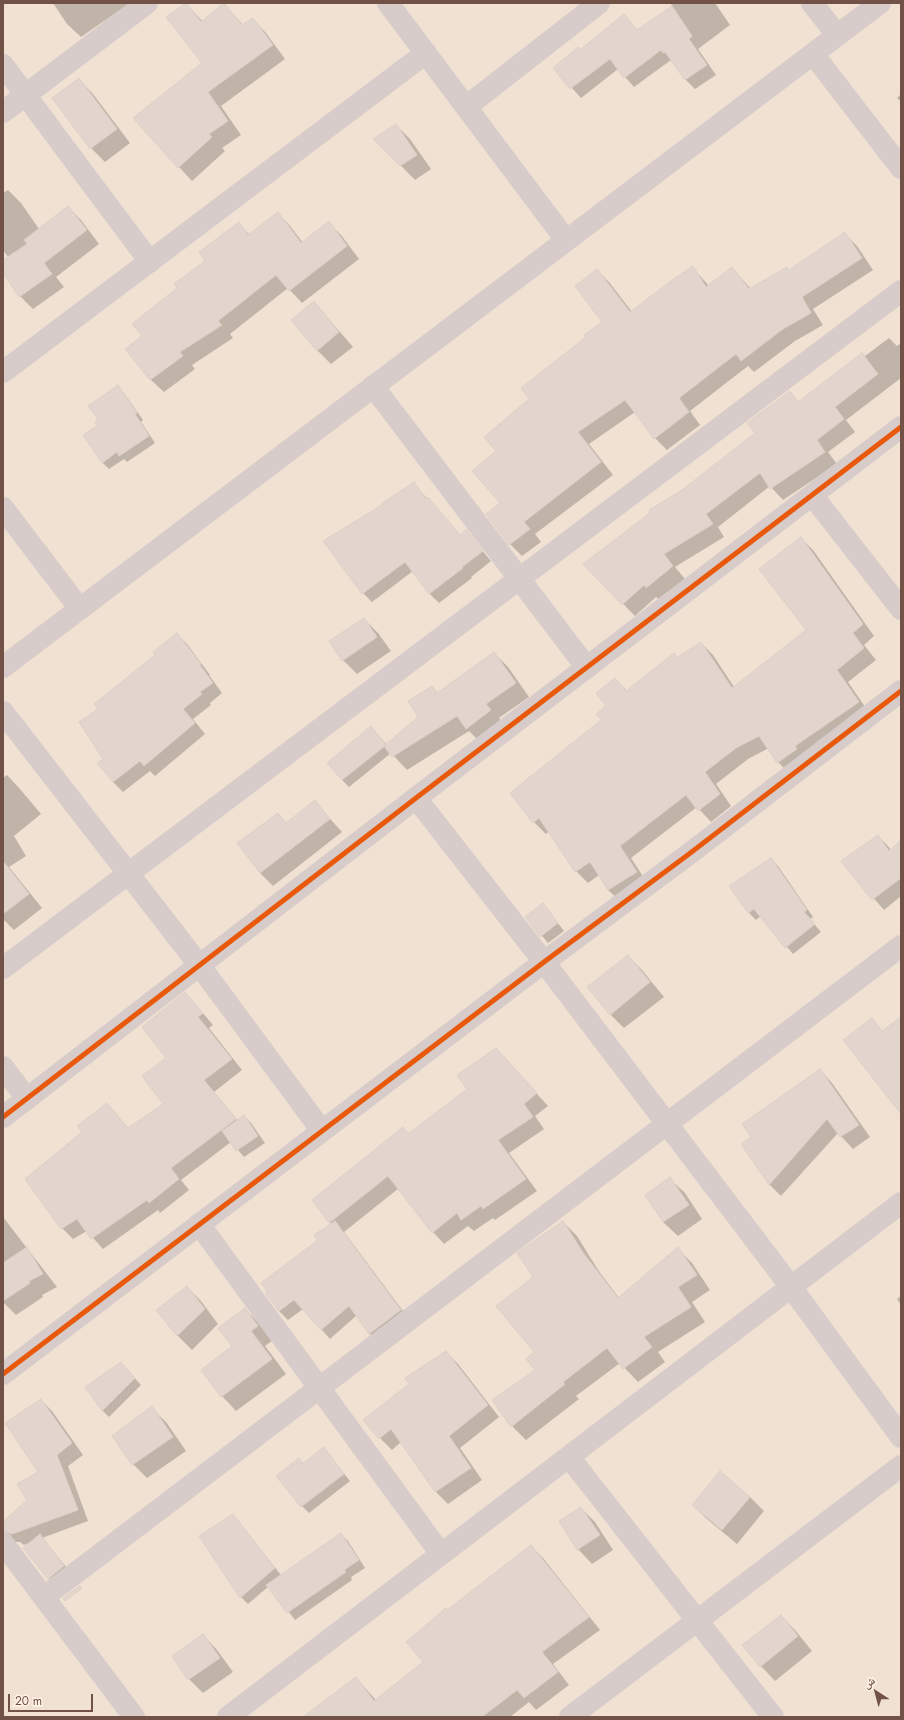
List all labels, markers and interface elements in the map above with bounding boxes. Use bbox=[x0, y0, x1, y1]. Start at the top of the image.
north arrow bbox=[856, 1672, 896, 1712]
text: ش bbox=[860, 1672, 878, 1692]
scale bar bbox=[10, 1686, 95, 1712]
text: 20 m bbox=[15, 1692, 42, 1710]

